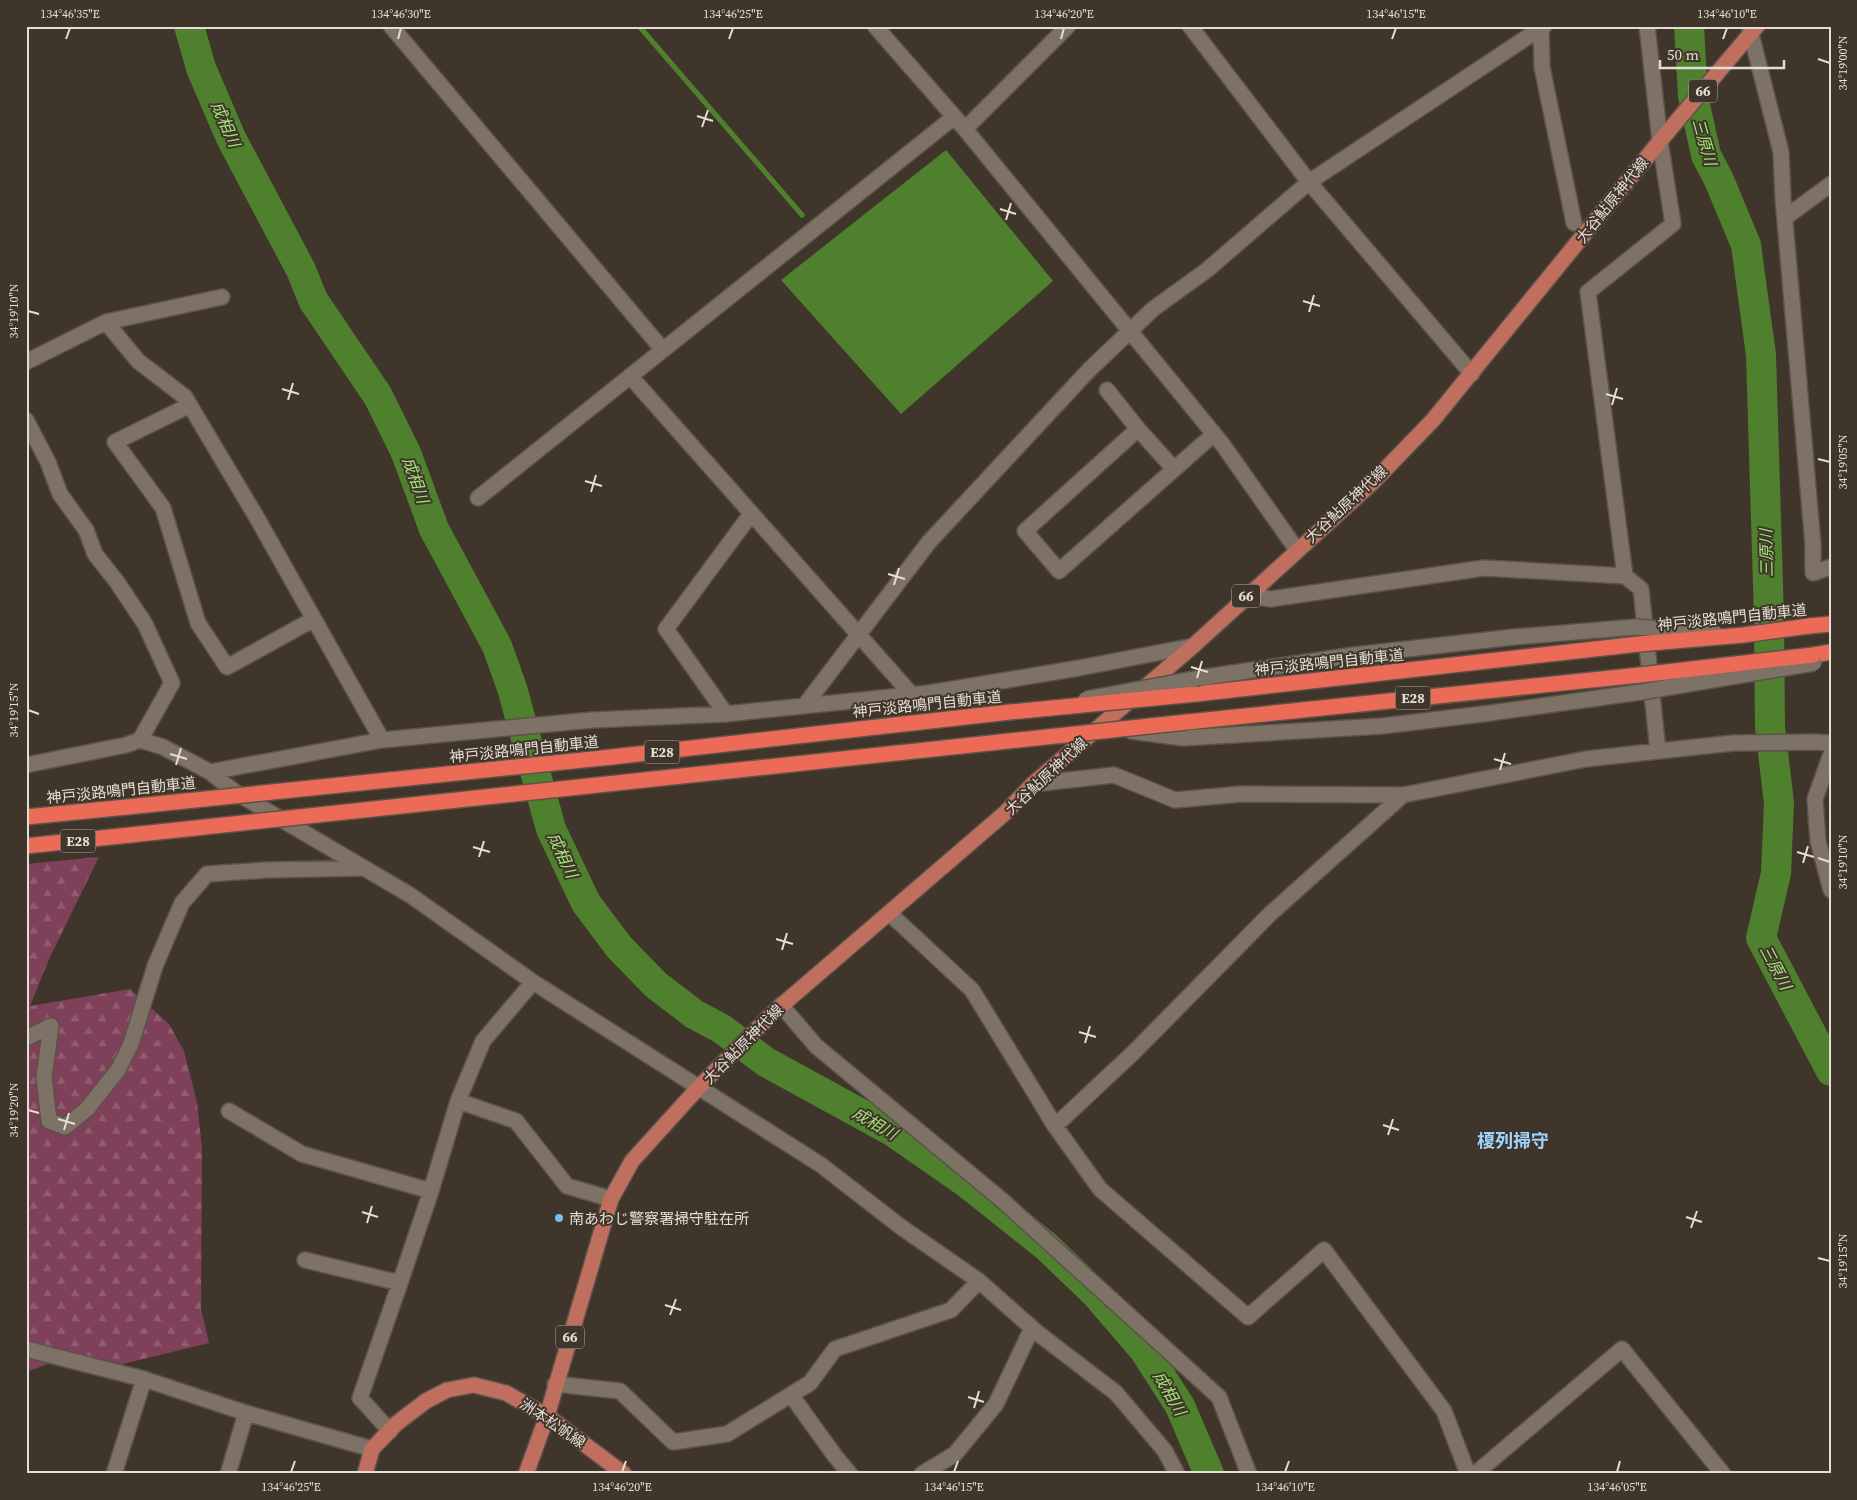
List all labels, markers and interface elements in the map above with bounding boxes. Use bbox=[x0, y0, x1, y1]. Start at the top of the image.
text: 134°46'35"E bbox=[40, 6, 100, 22]
text: 134°46'30"E bbox=[371, 6, 431, 22]
text: 134°46'25"E bbox=[703, 6, 763, 22]
text: 134°46'20"E bbox=[1034, 6, 1094, 22]
text: 134°46'15"E bbox=[1366, 6, 1426, 22]
text: 134°46'10"E bbox=[1697, 6, 1757, 22]
text: 34°19'00"N bbox=[1835, 35, 1851, 91]
scale bar bbox=[1660, 38, 1783, 70]
text: 50 m bbox=[1667, 44, 1699, 65]
road number: 66 bbox=[1689, 80, 1717, 102]
water label: 成相川 bbox=[206, 98, 247, 152]
water label: 三原川 bbox=[1688, 116, 1723, 170]
street label: 大谷鮎原神代線 bbox=[1571, 153, 1653, 247]
text: 34°19'10"N bbox=[6, 283, 22, 339]
text: 34°19'05"N bbox=[1835, 434, 1851, 490]
water label: 成相川 bbox=[397, 454, 435, 508]
street label: 大谷鮎原神代線 bbox=[1300, 461, 1392, 547]
water label: 三原川 bbox=[1755, 527, 1777, 577]
road number: 66 bbox=[1232, 584, 1260, 608]
street label: 神戸淡路鳴門自動車道 bbox=[1656, 599, 1808, 635]
street label: 神戸淡路鳴門自動車道 bbox=[1253, 644, 1405, 680]
text: 34°19'15"N bbox=[6, 682, 22, 738]
street label: 神戸淡路鳴門自動車道 bbox=[851, 686, 1003, 722]
road number: E28 bbox=[1396, 686, 1430, 710]
street label: 神戸淡路鳴門自動車道 bbox=[448, 731, 600, 767]
street label: 大谷鮎原神代線 bbox=[1000, 733, 1092, 819]
road number: E28 bbox=[644, 740, 680, 764]
street label: 神戸淡路鳴門自動車道 bbox=[45, 772, 197, 808]
road number: E28 bbox=[60, 829, 96, 852]
water label: 成相川 bbox=[543, 829, 584, 883]
text: 34°19'10"N bbox=[1835, 834, 1851, 890]
water label: 三原川 bbox=[1755, 941, 1798, 995]
street label: 大谷鮎原神代線 bbox=[698, 999, 788, 1089]
text: 34°19'20"N bbox=[6, 1082, 22, 1138]
water label: 成相川 bbox=[849, 1101, 903, 1146]
district label: 榎列掃守 bbox=[1477, 1128, 1549, 1153]
place label: 南あわじ警察署掃守駐在所 bbox=[569, 1208, 749, 1229]
marker: 南あわじ警察署掃守駐在所 bbox=[553, 1212, 565, 1224]
text: 34°19'15"N bbox=[1835, 1233, 1851, 1289]
road number: 66 bbox=[556, 1325, 584, 1348]
water label: 成相川 bbox=[1148, 1367, 1193, 1421]
street label: 洲本松帆線 bbox=[516, 1393, 590, 1453]
text: 134°46'25"E bbox=[261, 1479, 321, 1495]
text: 134°46'20"E bbox=[592, 1479, 652, 1495]
text: 134°46'15"E bbox=[924, 1479, 984, 1495]
text: 134°46'10"E bbox=[1255, 1479, 1315, 1495]
text: 134°46'05"E bbox=[1587, 1479, 1647, 1495]

